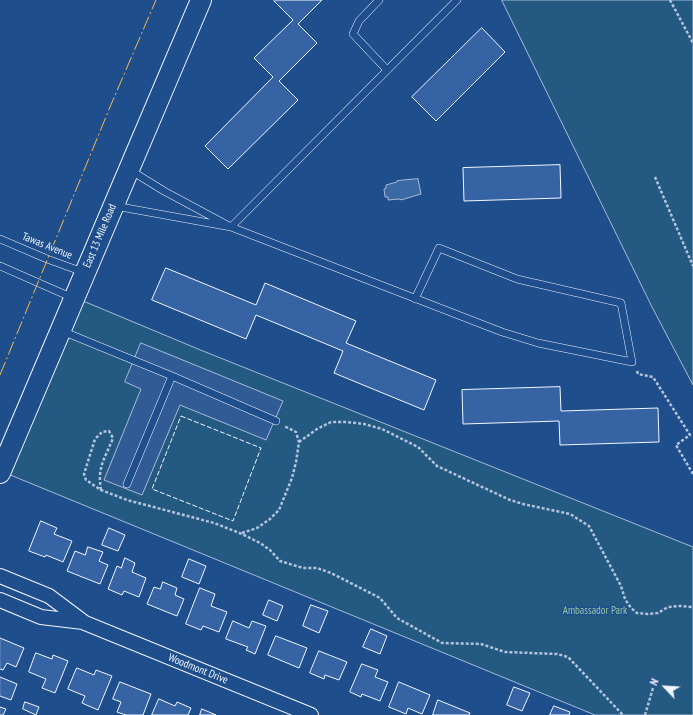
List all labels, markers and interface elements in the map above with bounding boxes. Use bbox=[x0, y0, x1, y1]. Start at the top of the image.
street label: East 13 Mile Road bbox=[81, 202, 119, 270]
street label: Tawas Avenue bbox=[20, 230, 74, 262]
park label: Ambassador Park bbox=[563, 604, 627, 618]
street label: Woodmont Drive bbox=[166, 651, 230, 687]
north arrow bbox=[645, 667, 685, 707]
text: N bbox=[647, 676, 662, 688]

